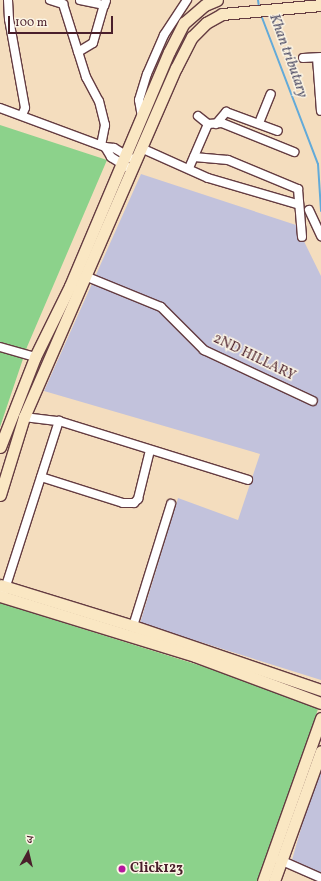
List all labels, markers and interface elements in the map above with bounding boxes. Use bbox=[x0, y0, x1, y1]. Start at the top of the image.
scale bar bbox=[10, 8, 115, 34]
water label: Khan tributary bbox=[264, 12, 312, 100]
text: 100 m bbox=[15, 15, 47, 31]
street label: 2ND HILLARY bbox=[210, 331, 298, 385]
north arrow bbox=[8, 833, 48, 873]
text: उ bbox=[26, 833, 34, 848]
place label: Click123 bbox=[130, 861, 183, 877]
marker: Click123 bbox=[117, 864, 127, 874]

